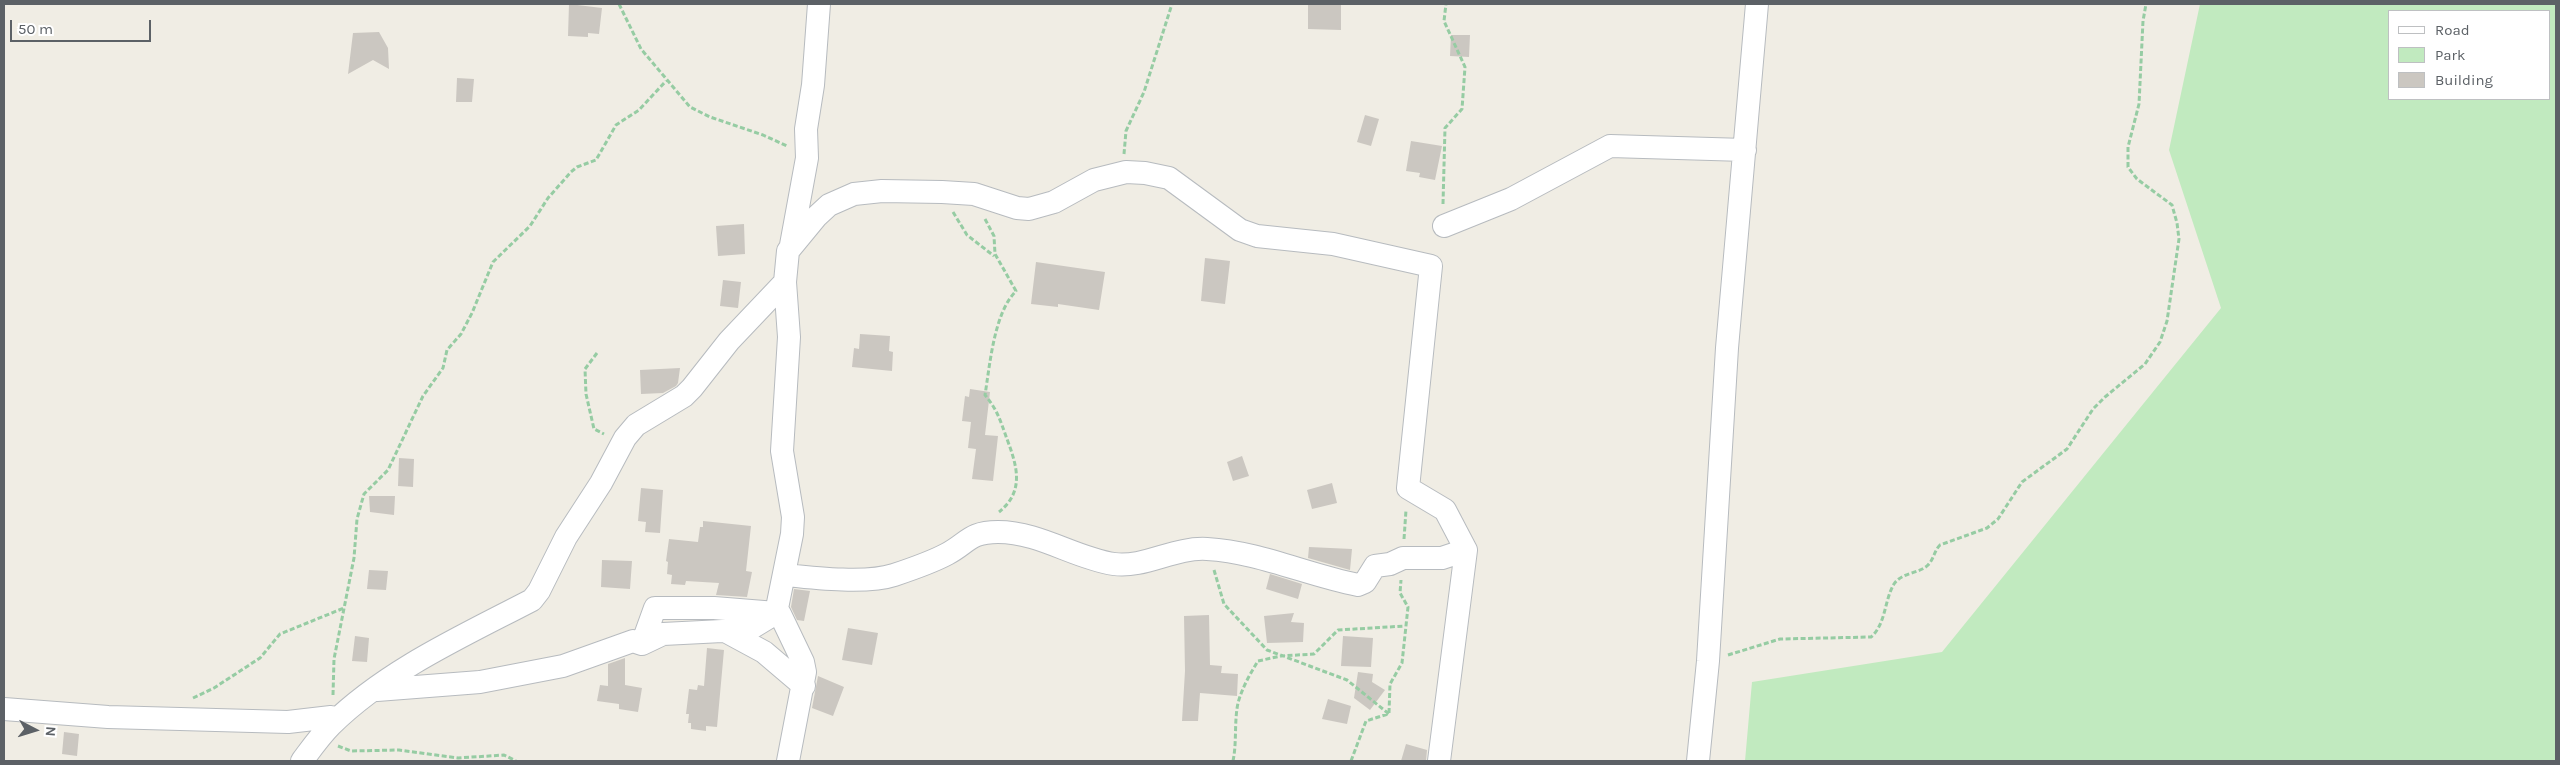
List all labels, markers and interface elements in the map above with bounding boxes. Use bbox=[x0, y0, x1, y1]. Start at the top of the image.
scale bar bbox=[12, 10, 154, 42]
legend bbox=[2388, 10, 2550, 100]
text: 50 m bbox=[18, 20, 53, 38]
text: Road bbox=[2435, 21, 2470, 39]
text: Park bbox=[2435, 46, 2465, 64]
text: Building bbox=[2435, 71, 2493, 89]
north arrow bbox=[10, 705, 60, 755]
text: N bbox=[42, 726, 59, 737]

